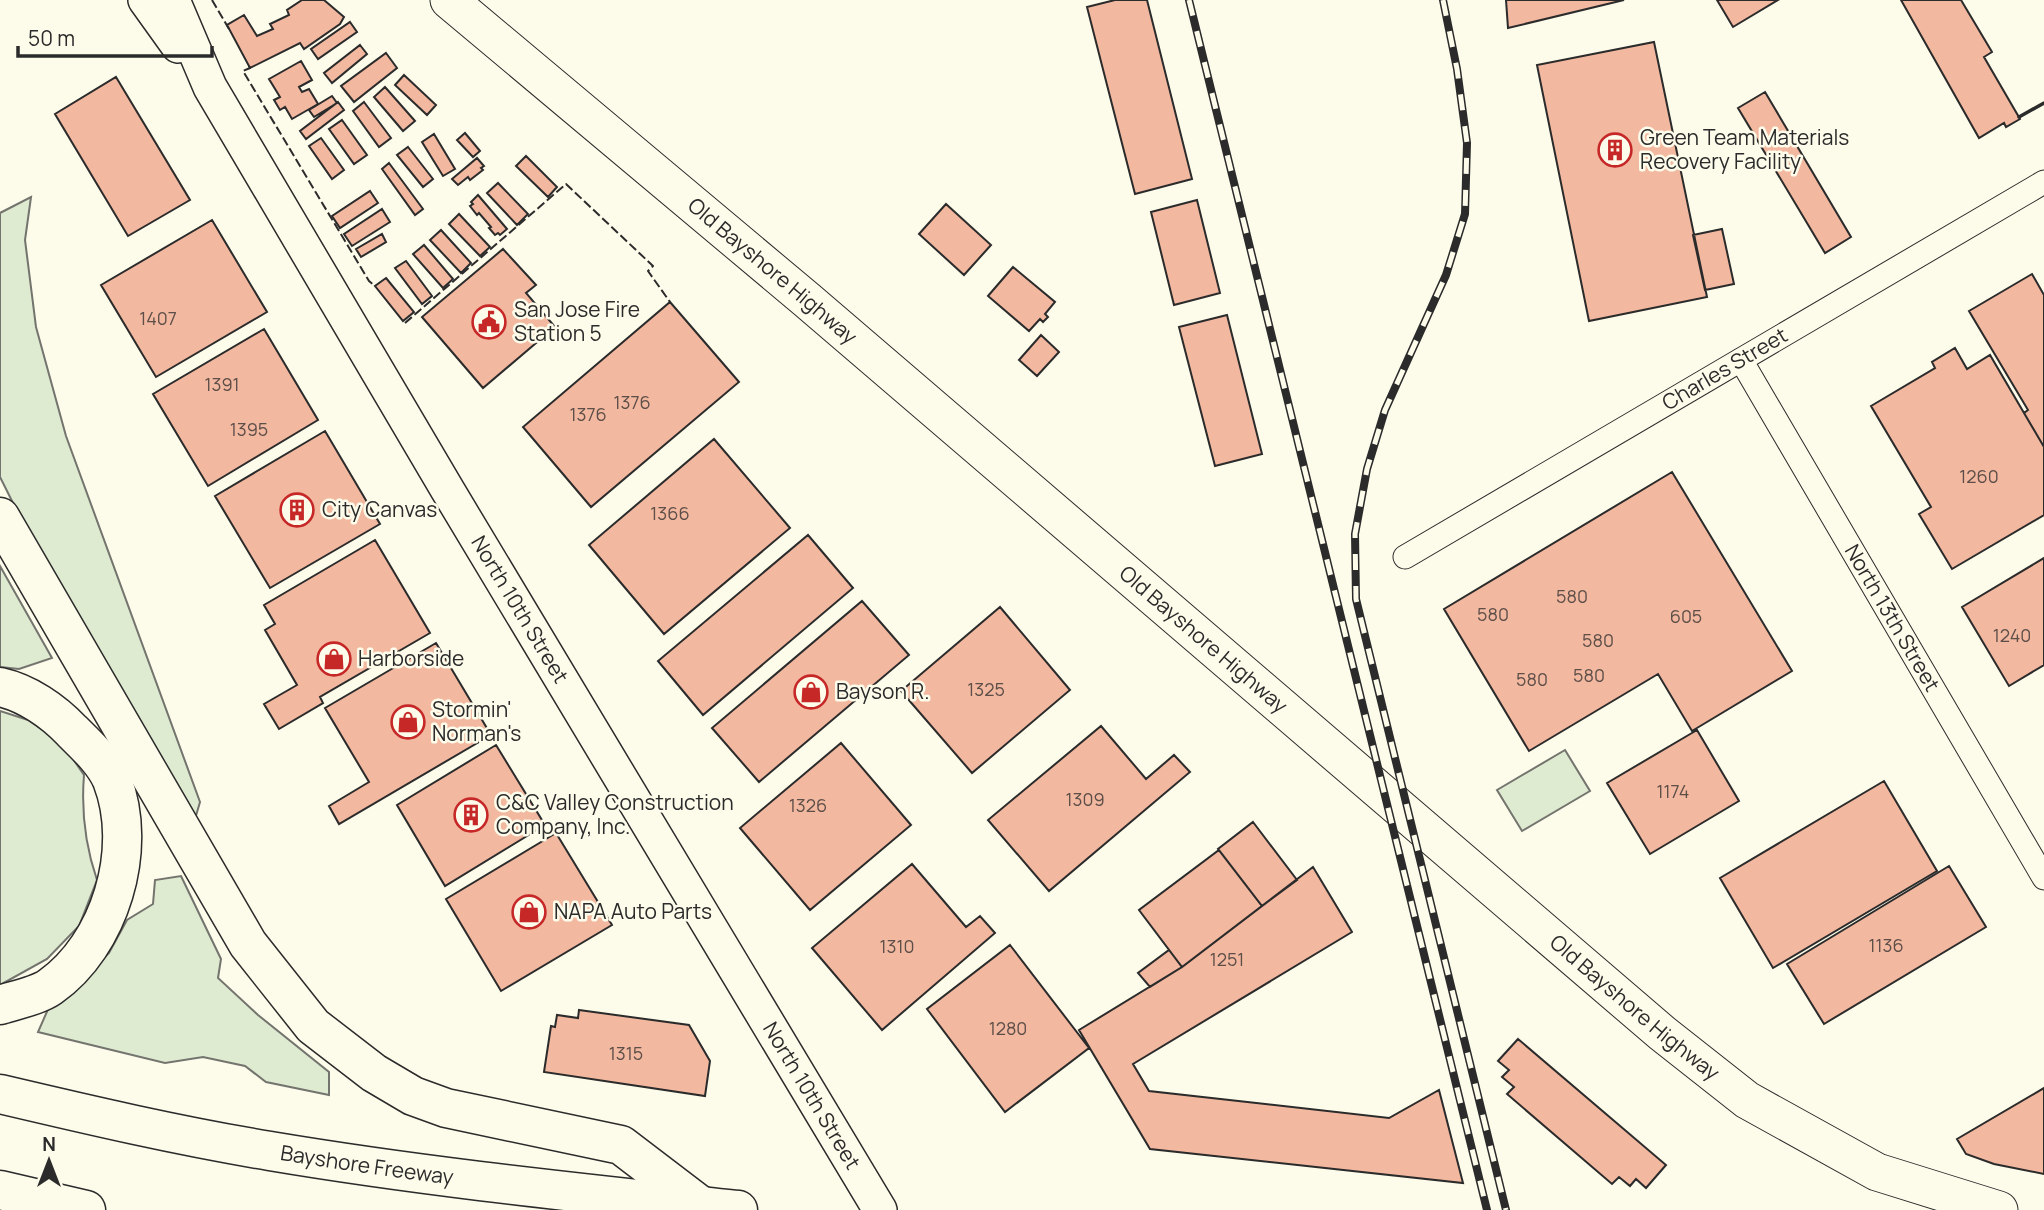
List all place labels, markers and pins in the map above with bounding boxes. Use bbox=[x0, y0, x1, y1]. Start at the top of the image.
place label: Green Team Materials Recovery Facility bbox=[1640, 123, 1849, 175]
building icon: Green Team Materials Recovery Facility bbox=[1596, 131, 1634, 169]
place label: San Jose Fire Station 5 bbox=[514, 295, 640, 347]
public building icon: San Jose Fire Station 5 bbox=[470, 303, 508, 341]
building icon: City Canvas bbox=[278, 491, 316, 529]
place label: City Canvas bbox=[322, 495, 437, 523]
shop icon: Harborside bbox=[315, 640, 353, 678]
place label: Harborside bbox=[358, 644, 464, 672]
shop icon: Bayson R. bbox=[792, 673, 830, 711]
place label: Bayson R. bbox=[836, 677, 930, 705]
place label: Stormin' Norman's bbox=[432, 695, 521, 747]
shop icon: Stormin' Norman's bbox=[389, 703, 427, 741]
place label: C&C Valley Construction Company, Inc. bbox=[496, 788, 734, 840]
building icon: C&C Valley Construction Company, Inc. bbox=[452, 796, 490, 834]
shop icon: NAPA Auto Parts bbox=[510, 893, 548, 931]
place label: NAPA Auto Parts bbox=[554, 897, 712, 925]

